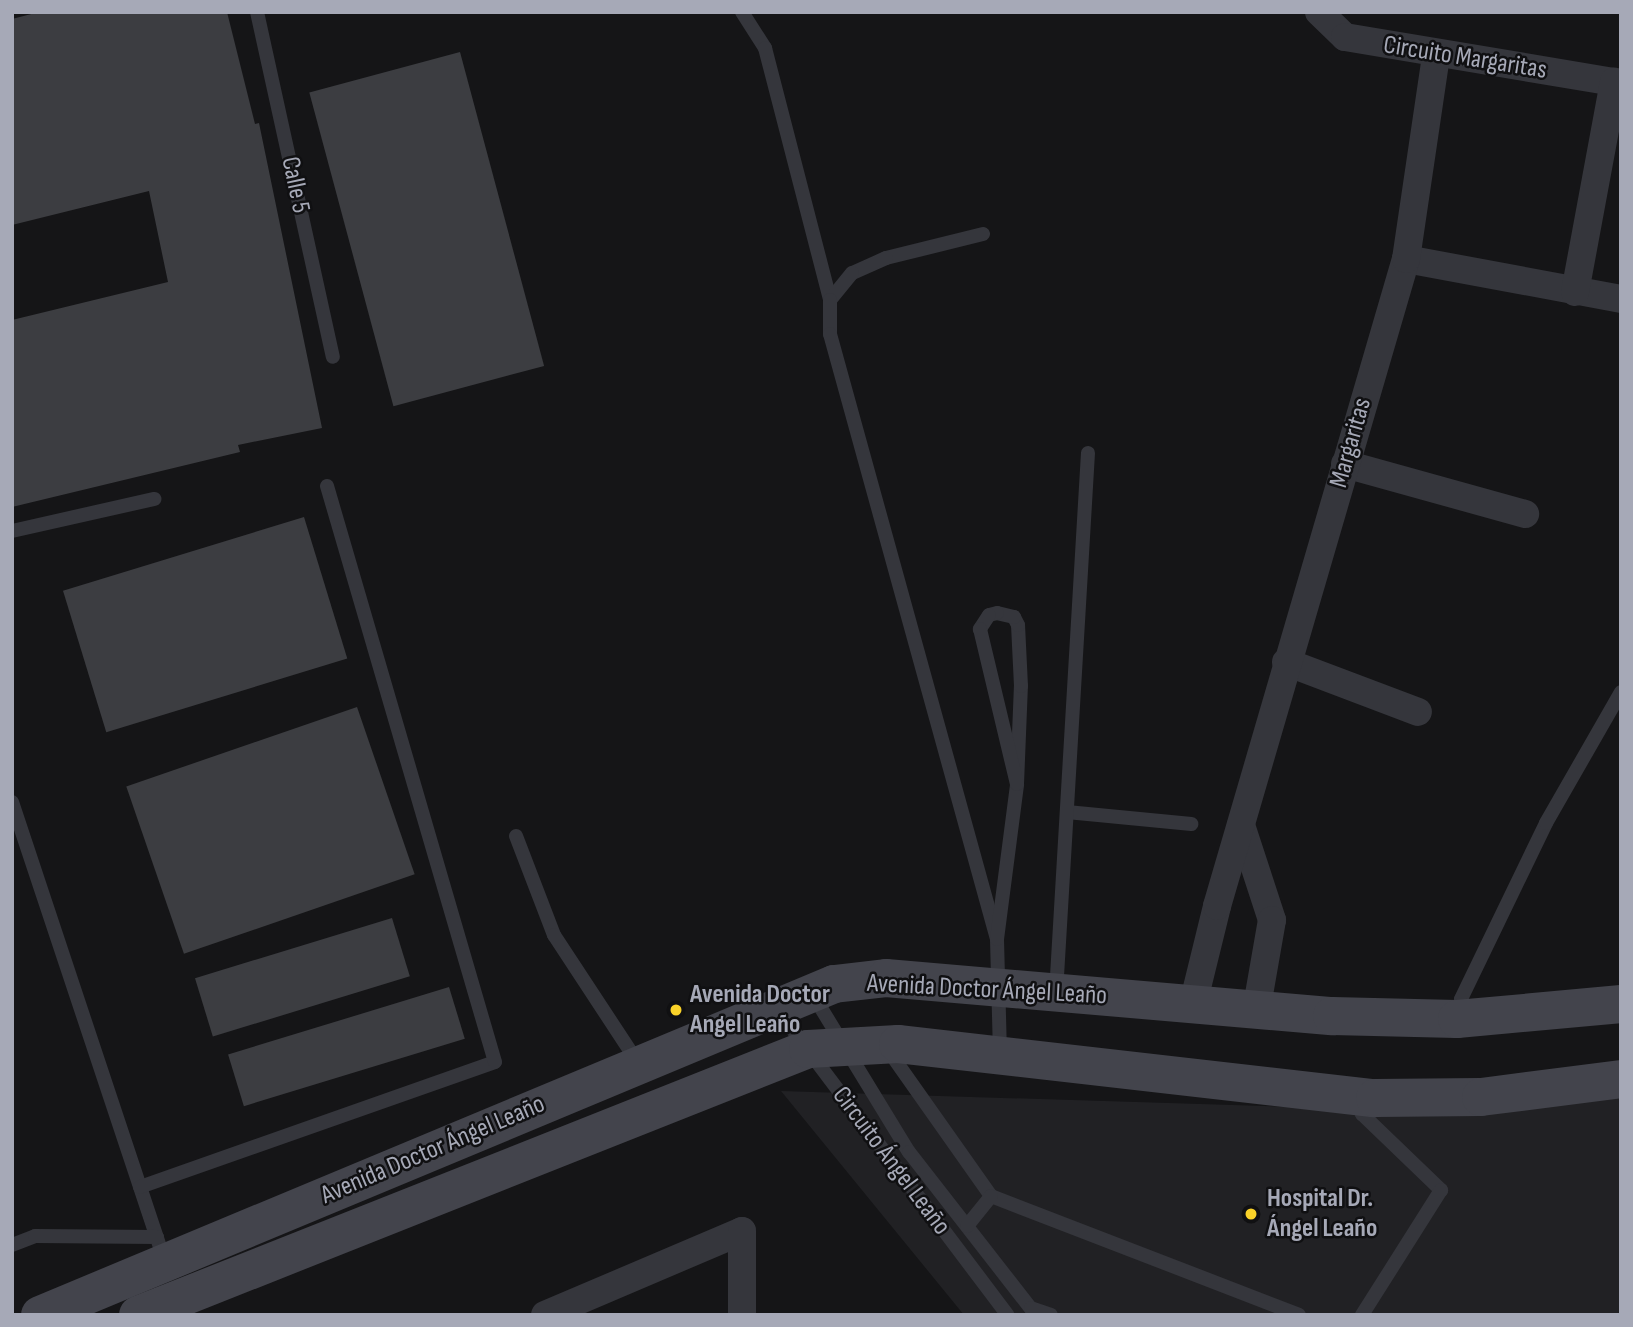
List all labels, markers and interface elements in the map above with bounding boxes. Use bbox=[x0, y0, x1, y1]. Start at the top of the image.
street label: Circuito Margaritas bbox=[1381, 30, 1549, 86]
street label: Calle 5 bbox=[274, 154, 316, 216]
street label: Margaritas bbox=[1323, 395, 1379, 491]
street label: Avenida Doctor Ángel Leaño bbox=[866, 968, 1108, 1012]
place label: Avenida Doctor Angel Leaño bbox=[690, 979, 830, 1040]
marker: Avenida Doctor Angel Leaño bbox=[668, 1002, 684, 1018]
street label: Circuito Ángel Leaño bbox=[825, 1081, 957, 1241]
street label: Avenida Doctor Ángel Leaño bbox=[316, 1089, 550, 1211]
place label: Hospital Dr. Ángel Leaño bbox=[1267, 1183, 1377, 1244]
marker: Hospital Dr. Ángel Leaño bbox=[1241, 1204, 1261, 1224]

